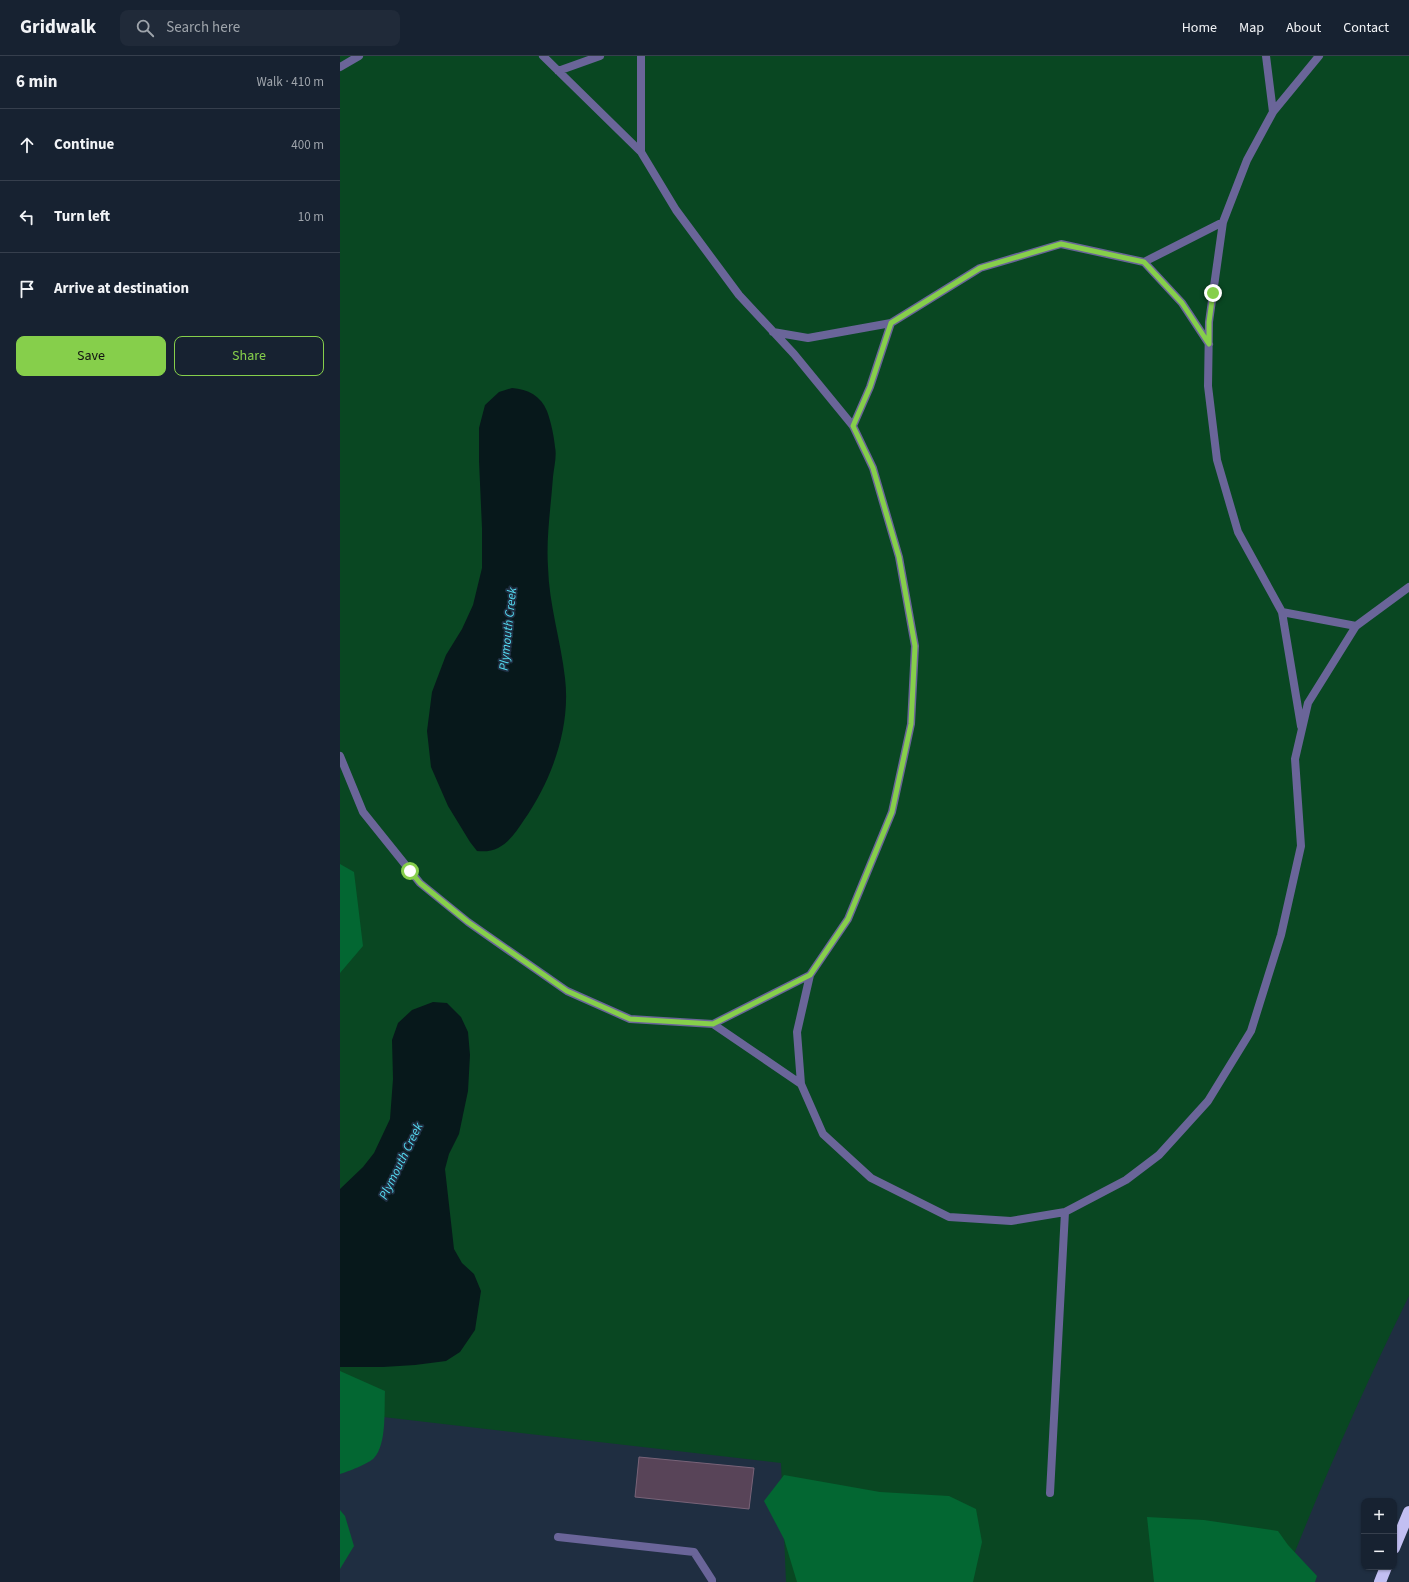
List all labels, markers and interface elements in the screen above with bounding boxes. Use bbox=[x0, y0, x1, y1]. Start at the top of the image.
search box bbox=[120, 10, 400, 46]
text: Gridwalk bbox=[20, 14, 96, 41]
icon: search bbox=[134, 17, 156, 39]
text: Search here bbox=[166, 17, 240, 38]
text: Home bbox=[1182, 18, 1217, 38]
text: Map bbox=[1239, 18, 1264, 38]
text: About bbox=[1286, 18, 1321, 38]
text: Contact bbox=[1343, 18, 1389, 38]
text: 6 min bbox=[16, 70, 57, 94]
text: Walk · 410 m bbox=[256, 73, 324, 91]
icon: ahead bbox=[16, 134, 38, 156]
text: Continue bbox=[54, 134, 114, 155]
text: 400 m bbox=[291, 136, 324, 154]
icon: left bbox=[16, 206, 38, 228]
text: Turn left bbox=[54, 206, 110, 227]
text: 10 m bbox=[298, 208, 324, 226]
icon: arrive bbox=[16, 278, 38, 300]
text: Arrive at destination bbox=[54, 278, 189, 299]
route end bbox=[1204, 284, 1222, 302]
button: Save bbox=[16, 336, 166, 376]
button: Share bbox=[174, 336, 324, 376]
water label: Plymouth Creek bbox=[495, 586, 521, 672]
route start bbox=[401, 862, 419, 880]
water label: Plymouth Creek bbox=[375, 1119, 428, 1203]
map controls bbox=[1361, 1498, 1397, 1570]
button: + bbox=[1361, 1498, 1397, 1534]
button: − bbox=[1361, 1534, 1397, 1570]

